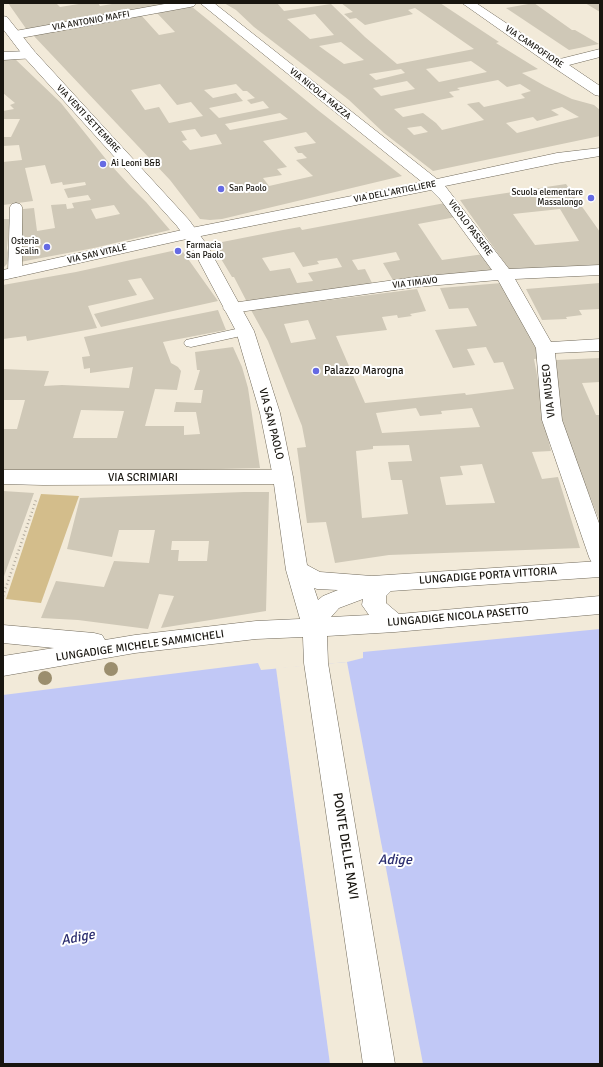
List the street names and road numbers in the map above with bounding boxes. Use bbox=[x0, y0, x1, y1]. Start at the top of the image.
street label: VIA ANTONIO MAFFI bbox=[51, 9, 131, 33]
street label: VIA CAMPOFIORE bbox=[503, 23, 565, 71]
street label: VIA NICOLA MAZZA bbox=[287, 66, 353, 122]
street label: VIA VENTI SETTEMBRE bbox=[54, 83, 122, 155]
street label: VIA DELL'ARTIGLIERE bbox=[353, 179, 437, 205]
street label: VICOLO PASSERE bbox=[445, 198, 495, 258]
street label: VIA SAN VITALE bbox=[66, 242, 128, 266]
street label: VIA TIMAVO bbox=[392, 275, 438, 291]
street label: VIA MUSEO bbox=[540, 363, 558, 419]
street label: VIA SAN PAOLO bbox=[256, 387, 286, 461]
street label: VIA SCRIMIARI bbox=[108, 471, 178, 485]
street label: LUNGADIGE PORTA VITTORIA bbox=[419, 565, 557, 587]
street label: LUNGADIGE NICOLA PASETTO bbox=[387, 604, 529, 630]
street label: LUNGADIGE MICHELE SAMMICHELI bbox=[55, 628, 225, 664]
street label: PONTE DELLE NAVI bbox=[329, 791, 361, 901]

